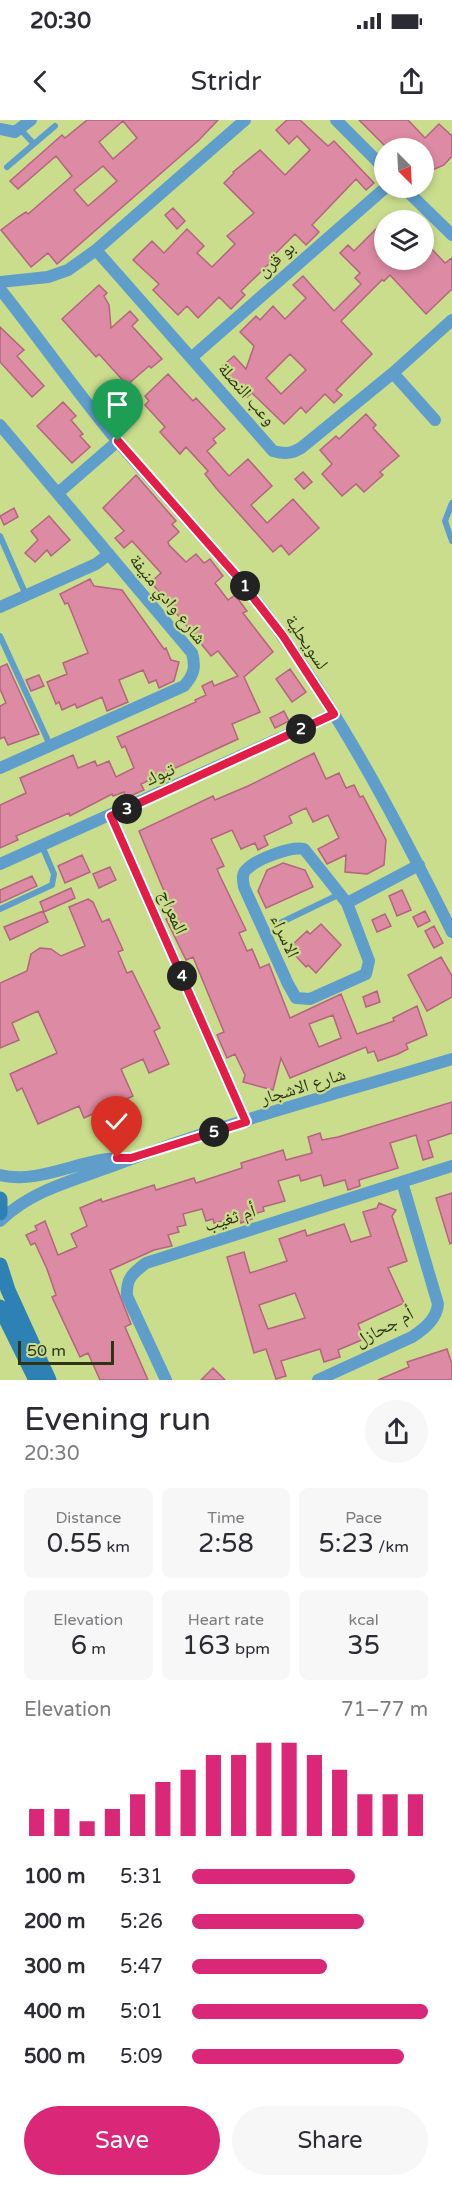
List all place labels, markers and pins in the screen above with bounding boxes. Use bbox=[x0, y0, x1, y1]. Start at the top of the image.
pin bbox=[92, 379, 143, 441]
pin: 1 bbox=[230, 571, 260, 601]
pin: 2 bbox=[286, 714, 316, 744]
pin: 3 bbox=[112, 794, 142, 824]
pin: 4 bbox=[167, 961, 197, 991]
pin bbox=[91, 1096, 142, 1158]
pin: 5 bbox=[199, 1117, 229, 1147]

